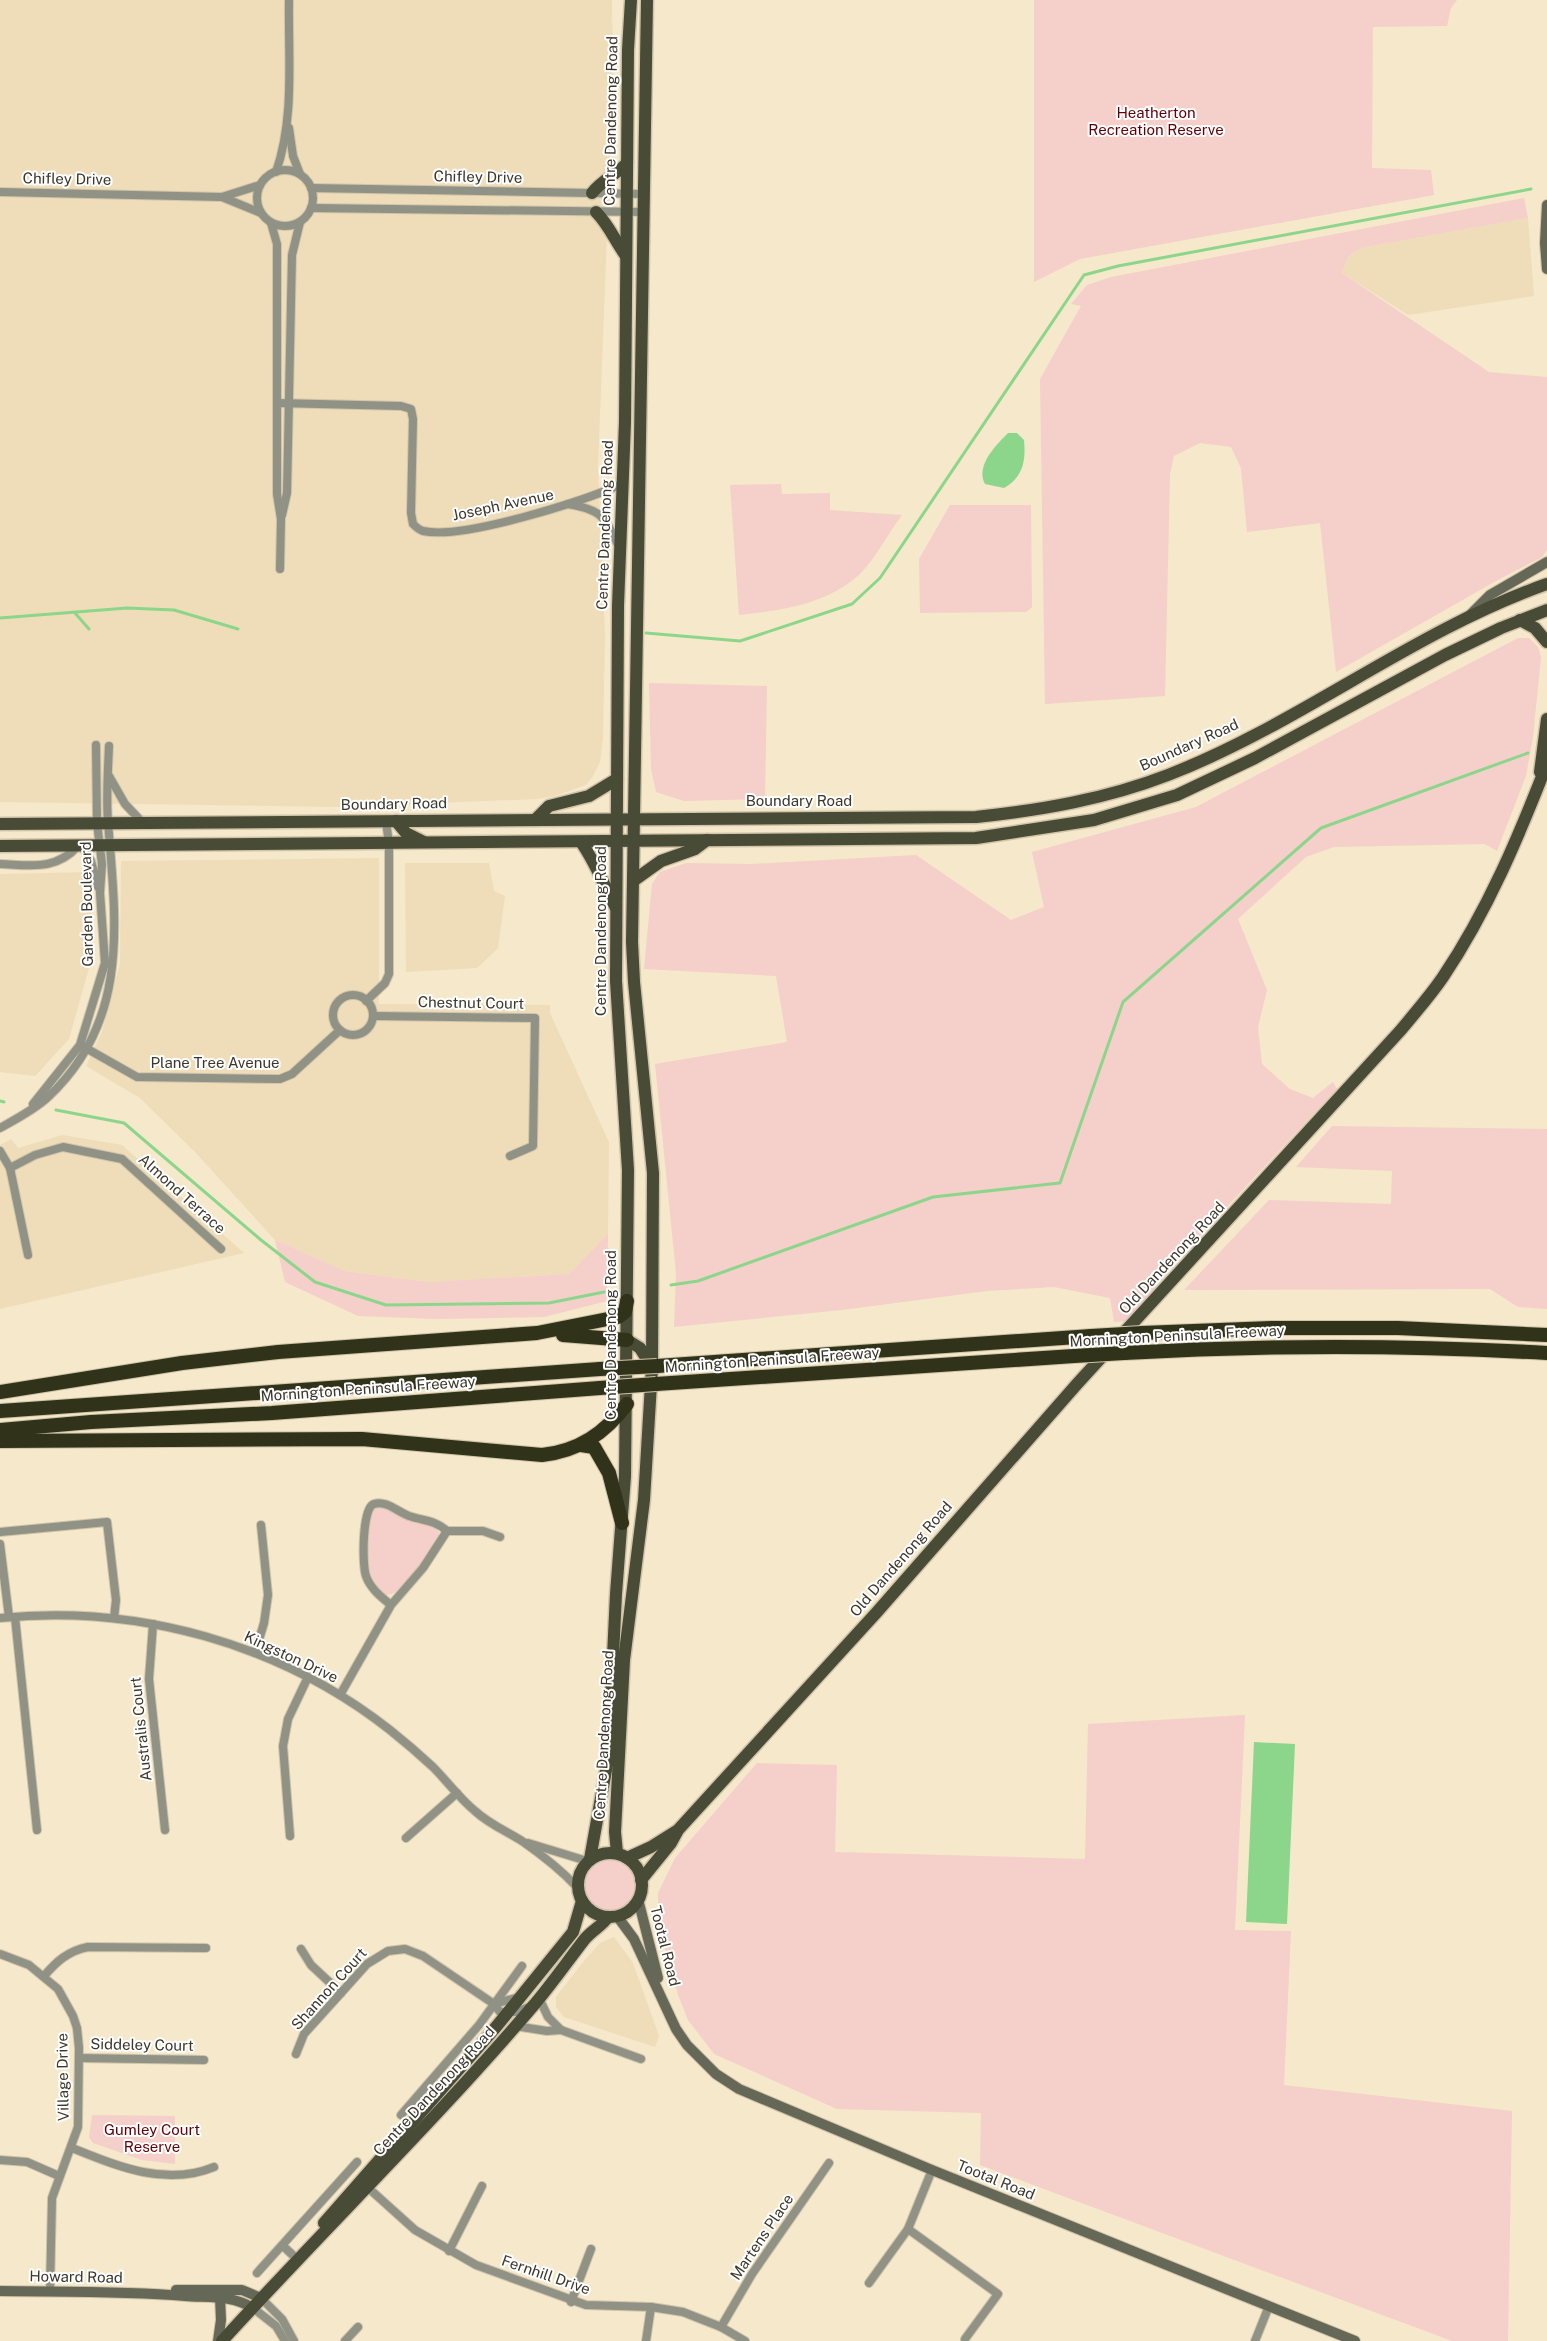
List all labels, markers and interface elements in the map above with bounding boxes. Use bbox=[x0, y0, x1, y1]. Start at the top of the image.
street label: Centre Dandenong Road bbox=[601, 36, 620, 206]
park label: Heatherton Recreation Reserve bbox=[1088, 104, 1224, 138]
street label: Chifley Drive bbox=[434, 167, 523, 186]
street label: Chifley Drive bbox=[23, 169, 112, 188]
street label: Centre Dandenong Road bbox=[593, 440, 616, 610]
street label: Joseph Avenue bbox=[451, 485, 555, 524]
street label: Boundary Road bbox=[1137, 715, 1241, 774]
street label: Boundary Road bbox=[746, 792, 852, 809]
street label: Boundary Road bbox=[341, 794, 447, 813]
street label: Garden Boulevard bbox=[77, 841, 96, 967]
street label: Centre Dandenong Road bbox=[592, 846, 609, 1016]
street label: Chestnut Court bbox=[418, 993, 525, 1012]
street label: Plane Tree Avenue bbox=[150, 1054, 280, 1071]
street label: Almond Terrace bbox=[136, 1150, 229, 1237]
street label: Old Dandenong Road bbox=[1115, 1198, 1228, 1317]
street label: Centre Dandenong Road bbox=[602, 1250, 619, 1420]
street label: Mornington Peninsula Freeway bbox=[1069, 1321, 1285, 1350]
street label: Mornington Peninsula Freeway bbox=[664, 1344, 880, 1375]
street label: Mornington Peninsula Freeway bbox=[260, 1373, 476, 1404]
street label: Old Dandenong Road bbox=[846, 1498, 955, 1620]
street label: Kingston Drive bbox=[242, 1627, 341, 1686]
street label: Centre Dandenong Road bbox=[591, 1650, 616, 1820]
street label: Australis Court bbox=[127, 1676, 154, 1782]
street label: Tootal Road bbox=[647, 1904, 684, 1988]
street label: Shannon Court bbox=[287, 1944, 370, 2033]
street label: Centre Dandenong Road bbox=[369, 2023, 498, 2159]
street label: Village Drive bbox=[53, 2033, 72, 2121]
street label: Siddeley Court bbox=[90, 2035, 194, 2054]
park label: Gumley Court Reserve bbox=[104, 2121, 200, 2155]
street label: Tootal Road bbox=[955, 2156, 1038, 2203]
street label: Martens Place bbox=[727, 2191, 797, 2283]
street label: Fernhill Drive bbox=[500, 2251, 593, 2298]
street label: Howard Road bbox=[29, 2267, 123, 2286]

